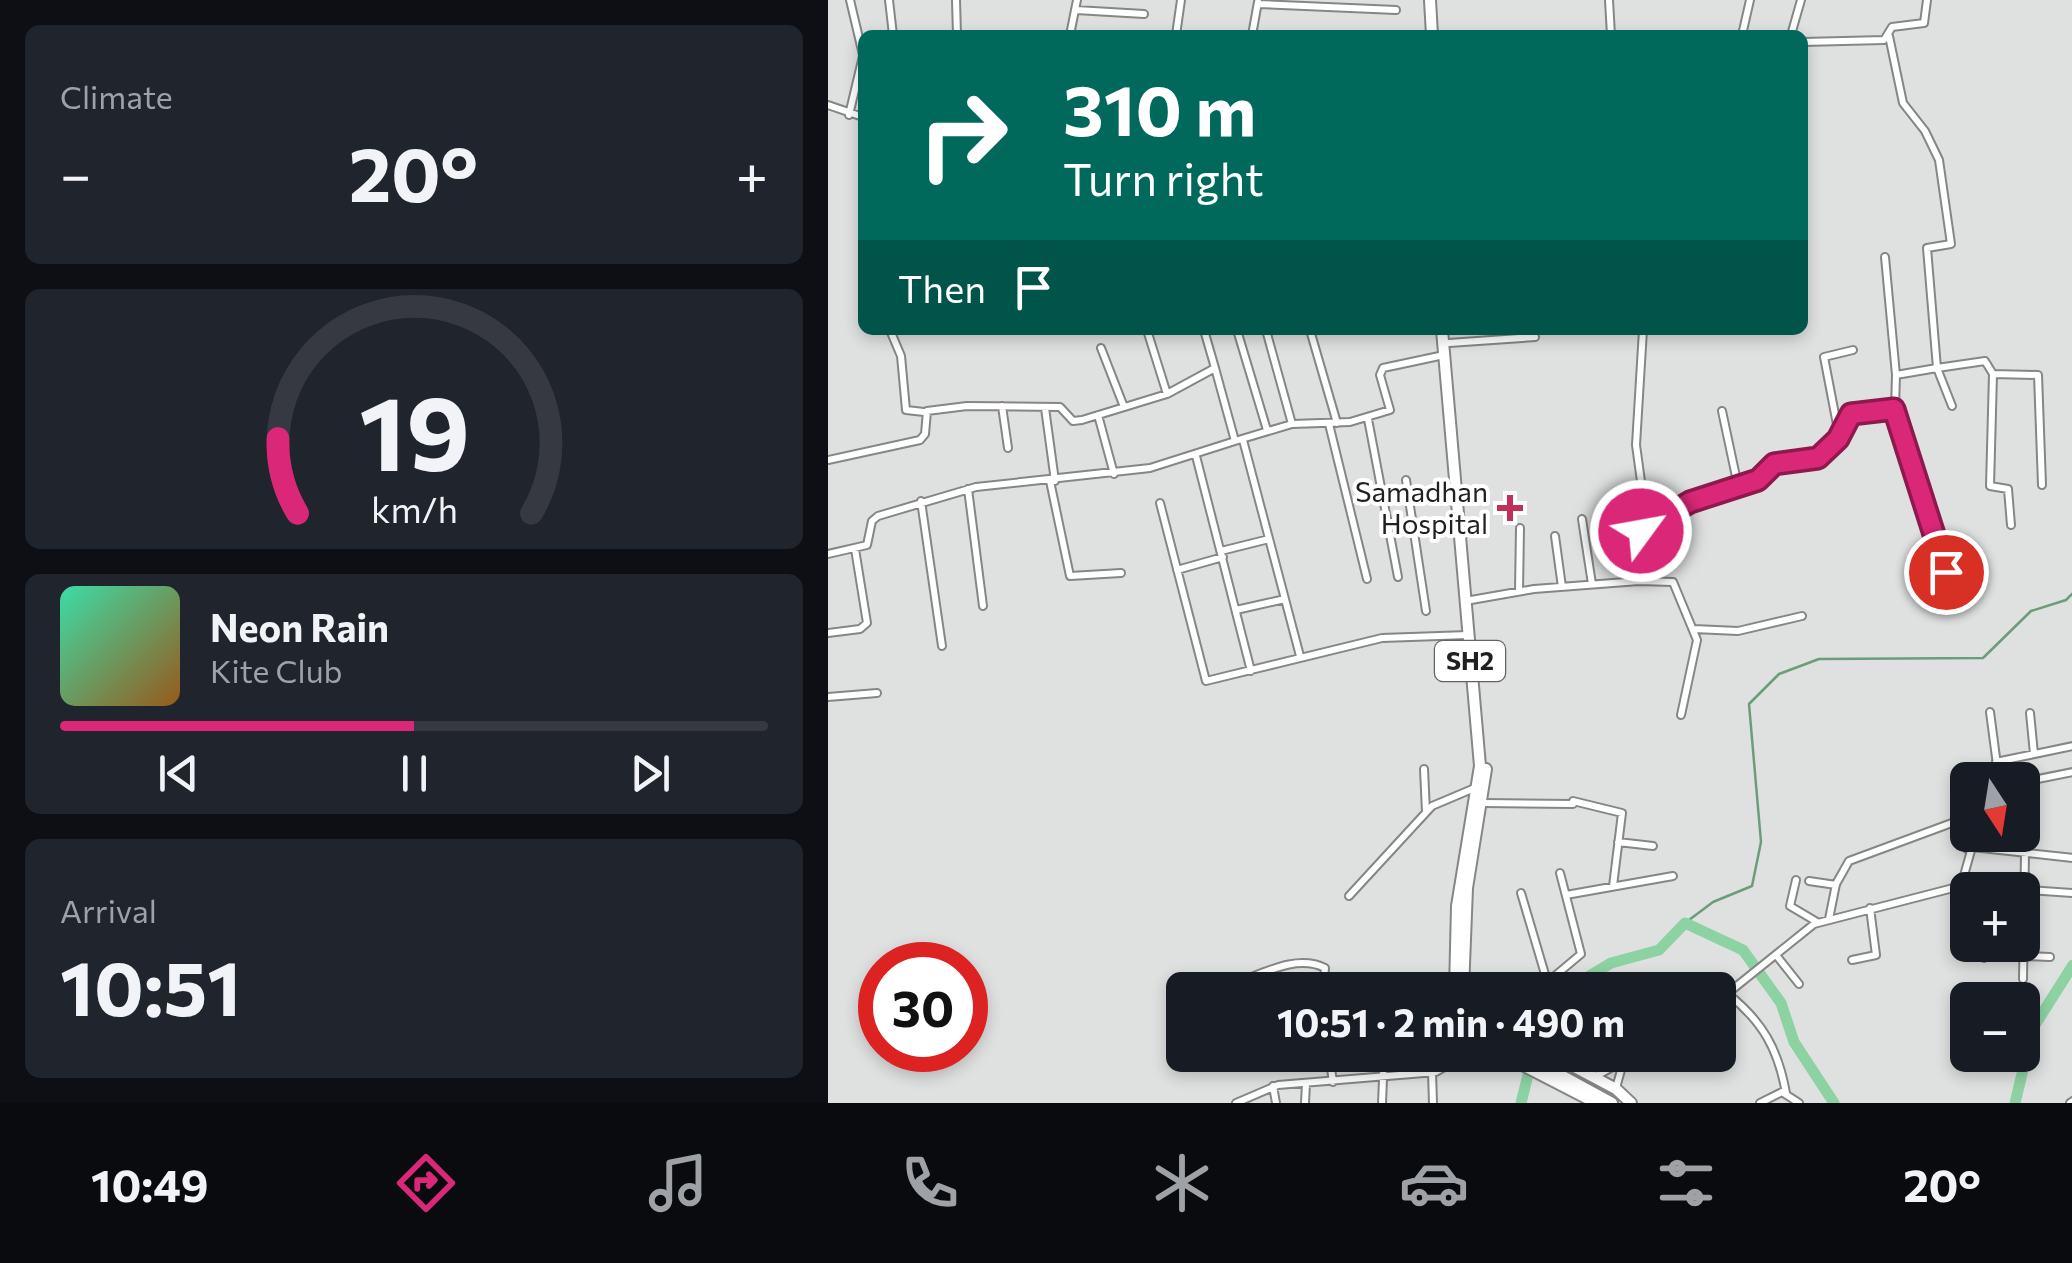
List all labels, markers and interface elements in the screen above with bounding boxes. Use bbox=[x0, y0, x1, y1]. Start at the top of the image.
text: 310 m bbox=[1063, 65, 1256, 150]
icon: right bbox=[898, 70, 1028, 200]
text: Climate bbox=[60, 76, 173, 116]
text: 20° bbox=[349, 126, 478, 217]
text: − bbox=[60, 139, 91, 206]
text: + bbox=[736, 139, 768, 206]
text: Turn right bbox=[1063, 150, 1264, 205]
icon: arrive bbox=[1006, 260, 1061, 315]
text: Then bbox=[898, 264, 986, 311]
text: 19 bbox=[358, 365, 470, 492]
place label: Samadhan Hospital bbox=[1355, 474, 1488, 540]
position arrow bbox=[1589, 479, 1693, 583]
text: km/h bbox=[371, 487, 457, 530]
marker: Samadhan Hospital bbox=[1497, 495, 1523, 521]
pin bbox=[1904, 530, 1989, 615]
icon: arrive bbox=[1919, 545, 1974, 600]
text: Neon Rain bbox=[210, 603, 389, 650]
road number: SH2 bbox=[1435, 641, 1505, 681]
text: Kite Club bbox=[210, 650, 342, 690]
icon: previous bbox=[151, 746, 206, 801]
icon: pause bbox=[387, 746, 442, 801]
icon: next bbox=[623, 746, 678, 801]
north arrow bbox=[1950, 762, 2040, 852]
map controls bbox=[1950, 762, 2040, 1072]
button: + bbox=[1950, 872, 2040, 962]
text: Arrival bbox=[60, 890, 157, 930]
text: 10:51 bbox=[60, 940, 241, 1031]
speed limit sign: 30 bbox=[858, 942, 988, 1072]
button: − bbox=[1950, 982, 2040, 1072]
text: 10:51 · 2 min · 490 m bbox=[1277, 998, 1625, 1045]
icon: directions bbox=[391, 1148, 461, 1218]
icon: music bbox=[643, 1148, 713, 1218]
icon: phone bbox=[895, 1148, 965, 1218]
icon: climate bbox=[1147, 1148, 1217, 1218]
icon: car bbox=[1399, 1148, 1469, 1218]
icon: filters bbox=[1651, 1148, 1721, 1218]
text: 10:49 bbox=[91, 1156, 209, 1211]
text: 20° bbox=[1903, 1156, 1981, 1211]

